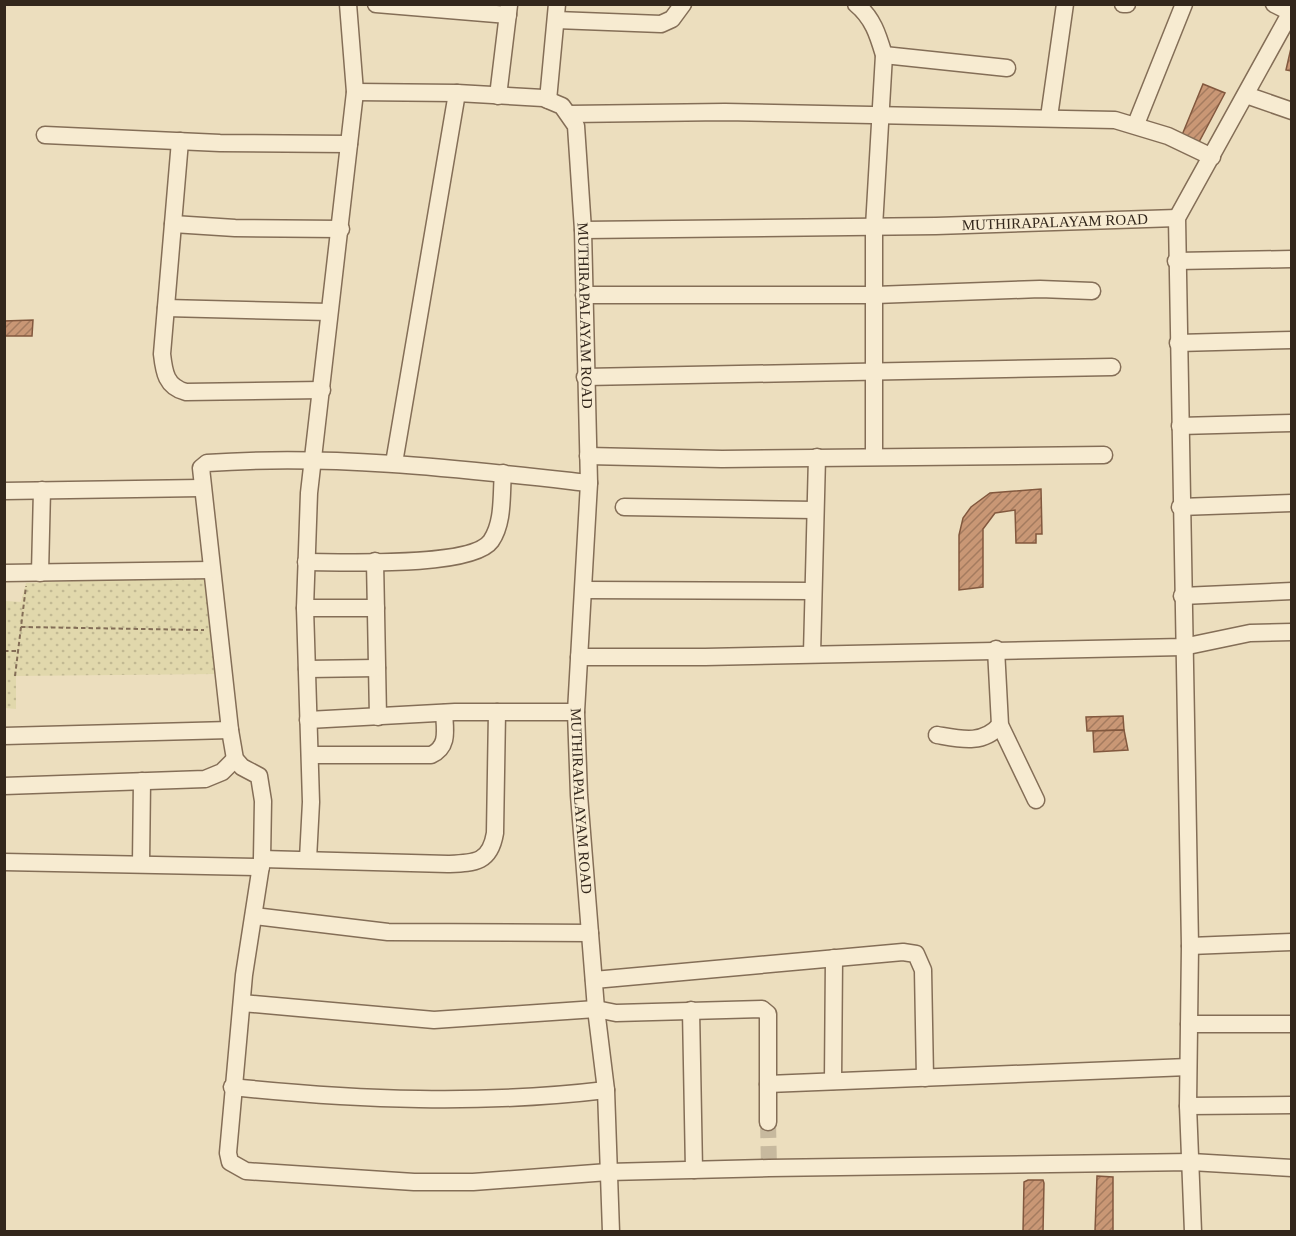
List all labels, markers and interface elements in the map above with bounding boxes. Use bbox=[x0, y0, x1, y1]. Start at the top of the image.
street label: MUTHIRAPALAYAM ROAD bbox=[962, 211, 1148, 233]
street label: MUTHIRAPALAYAM ROAD bbox=[575, 222, 595, 409]
street label: MUTHIRAPALAYAM ROAD bbox=[568, 708, 595, 895]

